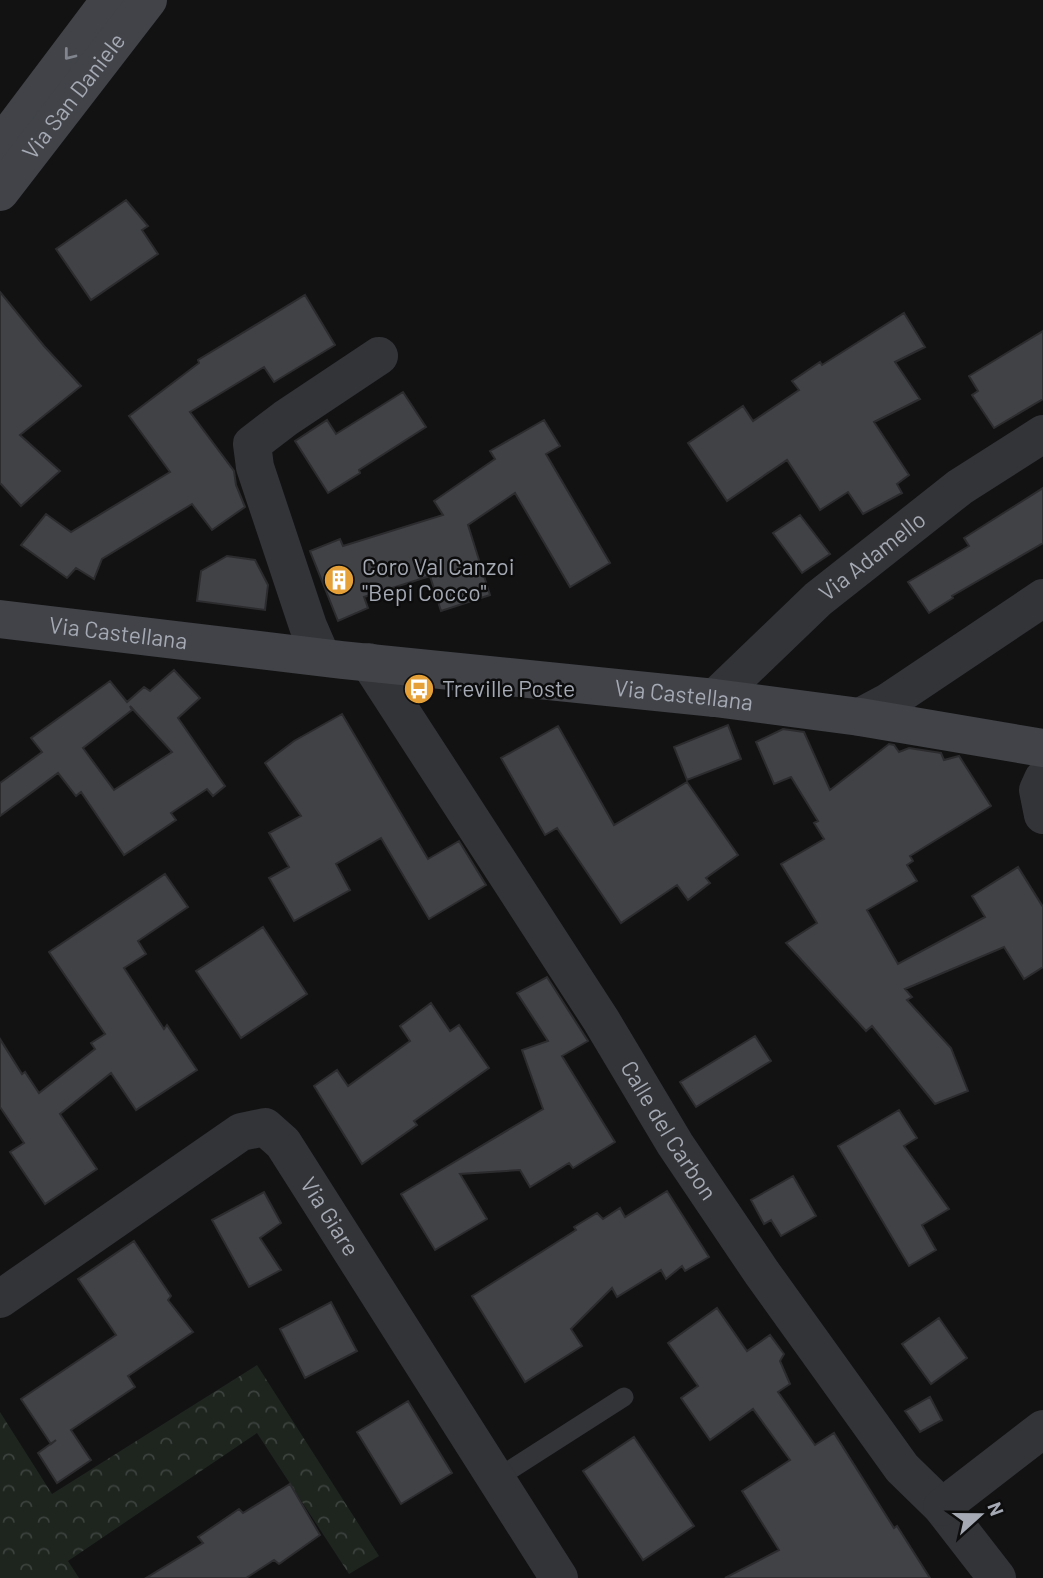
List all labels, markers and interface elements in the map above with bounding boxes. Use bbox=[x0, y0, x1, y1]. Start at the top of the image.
street label: Via San Daniele bbox=[16, 27, 131, 164]
one-way arrow bbox=[65, 47, 78, 60]
street label: Via Adamello bbox=[813, 505, 931, 606]
place label: Coro Val Canzoi "Bepi Cocco" bbox=[362, 552, 515, 606]
building icon: Coro Val Canzoi "Bepi Cocco" bbox=[322, 563, 356, 597]
street label: Via Castellana bbox=[47, 610, 189, 654]
bus stop icon: Treville Poste bbox=[402, 672, 436, 706]
street label: Via Castellana bbox=[613, 673, 755, 716]
place label: Treville Poste bbox=[442, 674, 575, 702]
street label: Calle del Carbon bbox=[615, 1055, 724, 1205]
street label: Via Giare bbox=[295, 1171, 366, 1261]
north arrow bbox=[945, 1480, 1015, 1550]
text: N bbox=[983, 1499, 1009, 1519]

